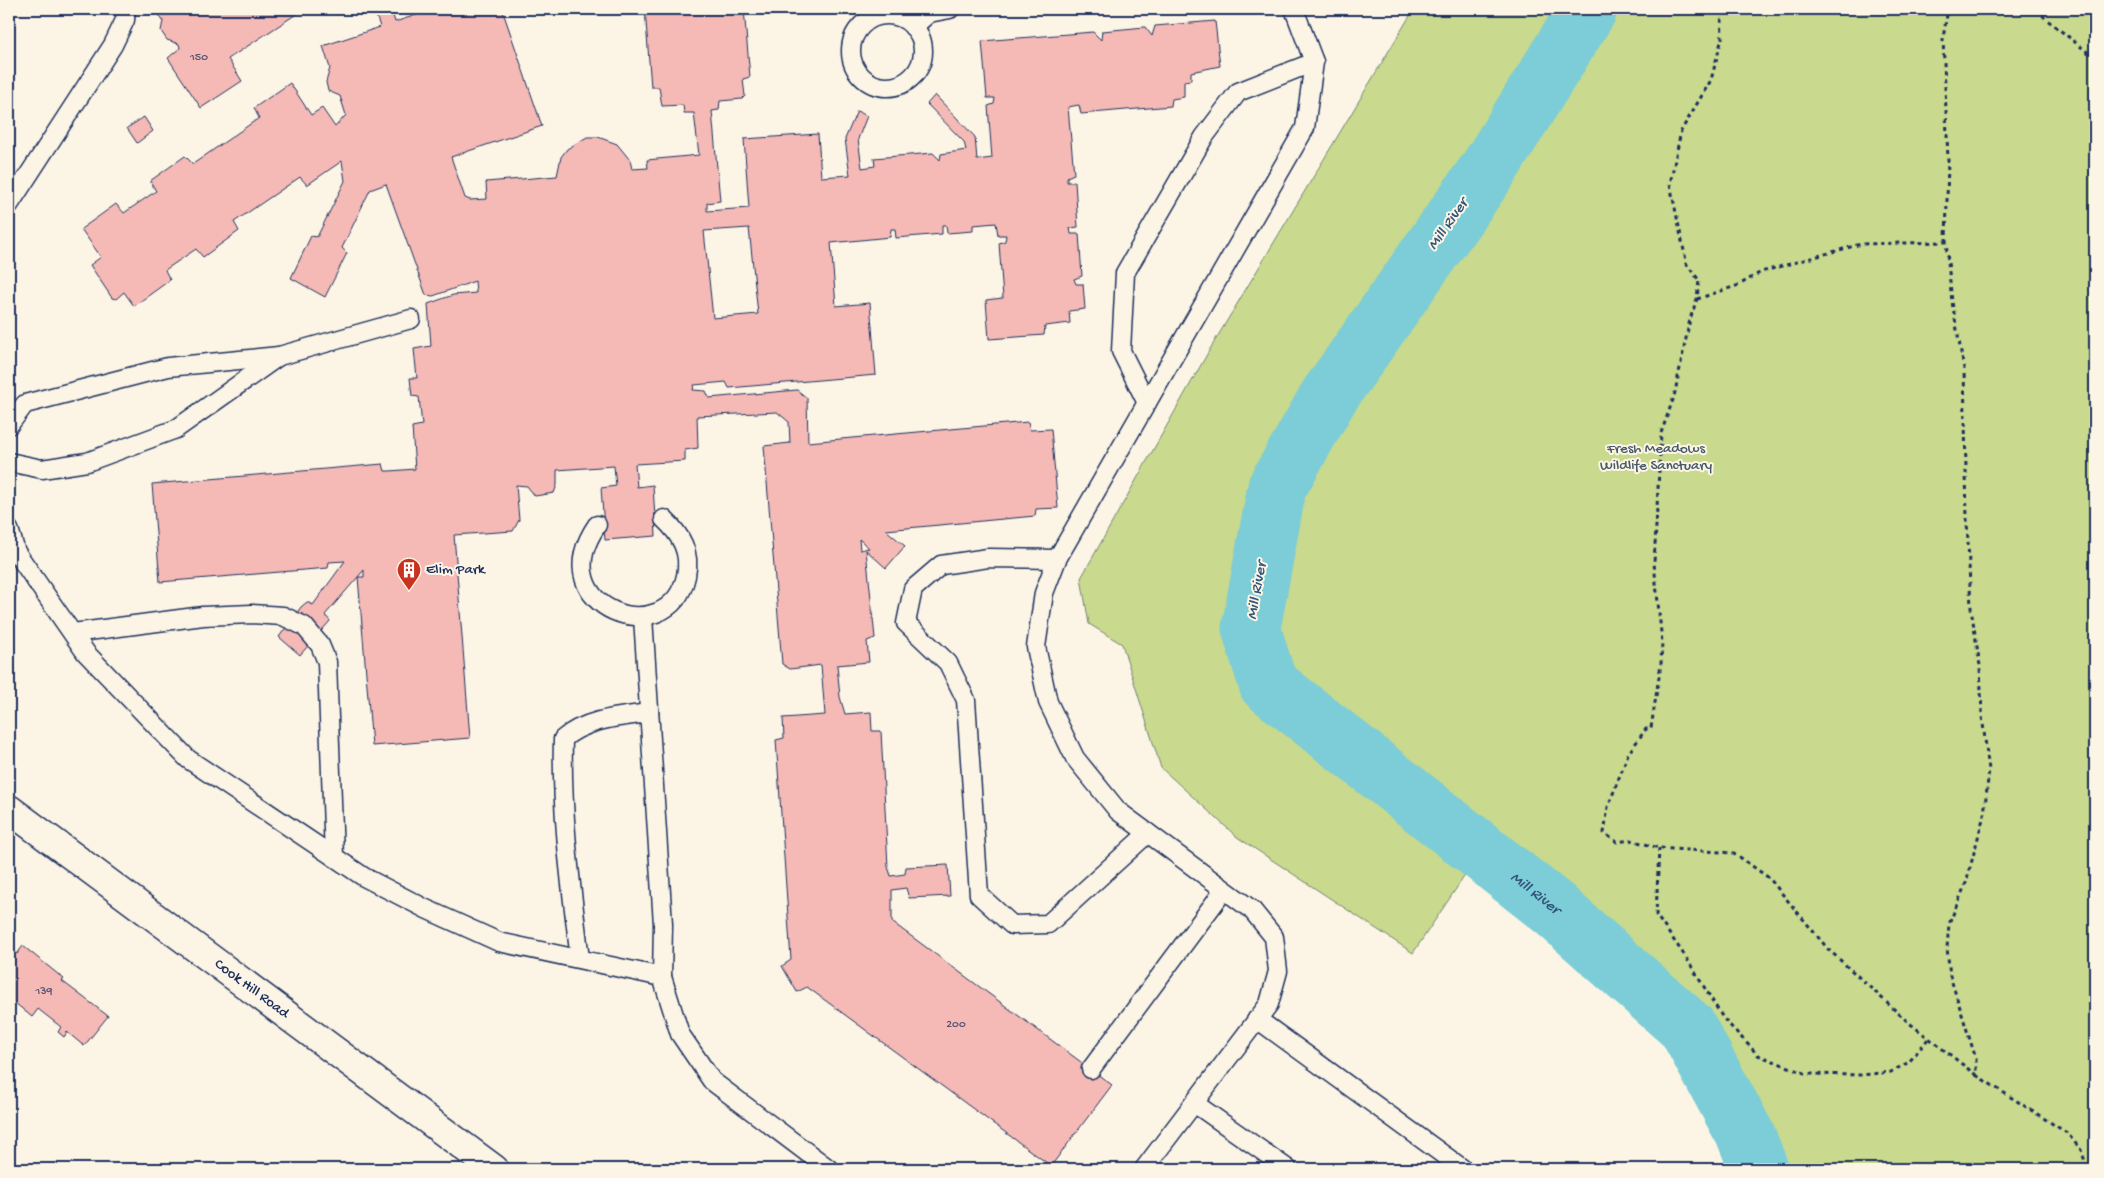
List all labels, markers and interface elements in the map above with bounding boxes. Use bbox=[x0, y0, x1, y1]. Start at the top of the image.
house number: 150 bbox=[189, 51, 208, 65]
water label: Mill River bbox=[1425, 193, 1475, 254]
park label: Fresh Meadows Wildlife Sanctuary bbox=[1600, 440, 1713, 475]
building icon: Elim Park bbox=[396, 557, 422, 591]
water label: Mill River bbox=[1244, 557, 1273, 621]
place label: Elim Park bbox=[426, 561, 486, 579]
water label: Mill River bbox=[1506, 868, 1566, 921]
street label: Cook Hill Road bbox=[210, 955, 293, 1023]
house number: 139 bbox=[34, 985, 53, 999]
house number: 200 bbox=[946, 1018, 966, 1032]

